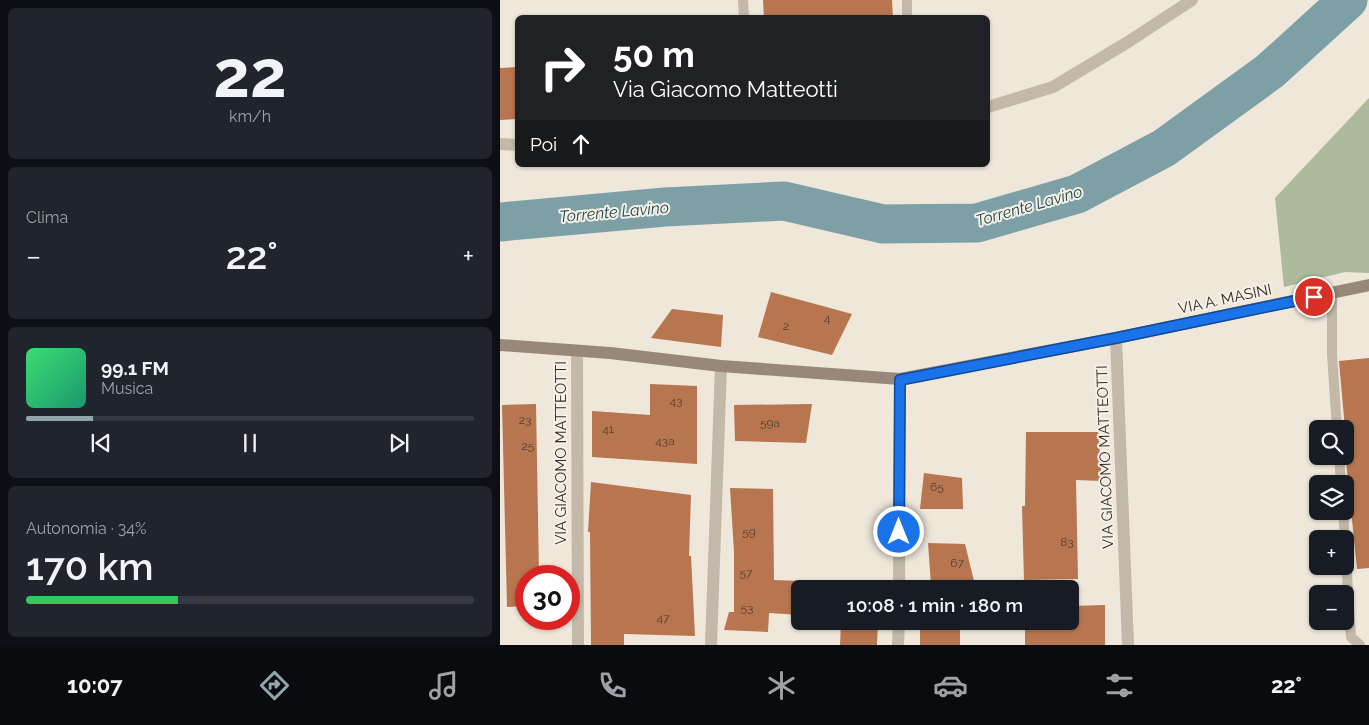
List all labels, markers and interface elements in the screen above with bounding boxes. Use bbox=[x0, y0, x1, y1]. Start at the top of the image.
text: 50 m bbox=[613, 34, 695, 75]
icon: right bbox=[530, 35, 595, 100]
text: 22 bbox=[213, 36, 287, 112]
text: Via Giacomo Matteotti bbox=[613, 76, 838, 102]
text: km/h bbox=[229, 107, 271, 126]
icon: ahead bbox=[567, 130, 595, 158]
text: Poi bbox=[530, 133, 557, 155]
water label: Torrente Lavino bbox=[974, 182, 1084, 230]
water label: Torrente Lavino bbox=[558, 198, 670, 226]
text: Clima bbox=[26, 208, 68, 227]
text: 22° bbox=[226, 233, 278, 278]
text: − bbox=[26, 240, 41, 273]
text: + bbox=[462, 240, 474, 273]
pin bbox=[1293, 276, 1335, 318]
street label: VIA A. MASINI bbox=[1177, 280, 1273, 318]
icon: arrive bbox=[1300, 283, 1328, 311]
house number: 4 bbox=[824, 311, 831, 325]
house number: 2 bbox=[783, 319, 789, 333]
text: 99.1 FM bbox=[101, 357, 169, 379]
street label: VIA GIACOMO MATTEOTTI bbox=[552, 361, 570, 545]
street label: VIA GIACOMO MATTEOTTI bbox=[1093, 365, 1117, 549]
text: Musica bbox=[101, 379, 153, 398]
house number: 43 bbox=[670, 394, 682, 408]
house number: 23 bbox=[519, 413, 531, 427]
house number: 59a bbox=[760, 416, 780, 430]
map controls bbox=[1309, 420, 1354, 630]
button: search bbox=[1309, 420, 1354, 465]
house number: 41 bbox=[602, 422, 614, 436]
icon: previous bbox=[87, 429, 115, 457]
icon: pause bbox=[236, 429, 264, 457]
icon: next bbox=[385, 429, 413, 457]
house number: 43a bbox=[655, 434, 675, 448]
house number: 25 bbox=[522, 439, 535, 453]
button: layers bbox=[1309, 475, 1354, 520]
house number: 65 bbox=[930, 480, 944, 494]
position arrow bbox=[872, 505, 924, 557]
text: Autonomia · 34% bbox=[26, 519, 147, 538]
house number: 59 bbox=[742, 525, 756, 539]
button: + bbox=[1309, 530, 1354, 575]
house number: 83 bbox=[1060, 535, 1074, 549]
text: 170 km bbox=[26, 544, 154, 589]
house number: 67 bbox=[950, 556, 964, 570]
speed limit sign: 30 bbox=[515, 565, 580, 630]
house number: 57 bbox=[740, 566, 753, 580]
button: − bbox=[1309, 585, 1354, 630]
text: 10:08 · 1 min · 180 m bbox=[847, 594, 1023, 616]
house number: 53 bbox=[741, 601, 753, 615]
house number: 47 bbox=[657, 611, 670, 625]
icon: directions bbox=[257, 668, 292, 703]
icon: music bbox=[426, 668, 461, 703]
icon: phone bbox=[595, 668, 630, 703]
icon: climate bbox=[764, 668, 799, 703]
icon: car bbox=[933, 668, 968, 703]
icon: filters bbox=[1102, 668, 1137, 703]
text: 10:07 bbox=[67, 672, 123, 698]
text: 22° bbox=[1271, 672, 1302, 698]

